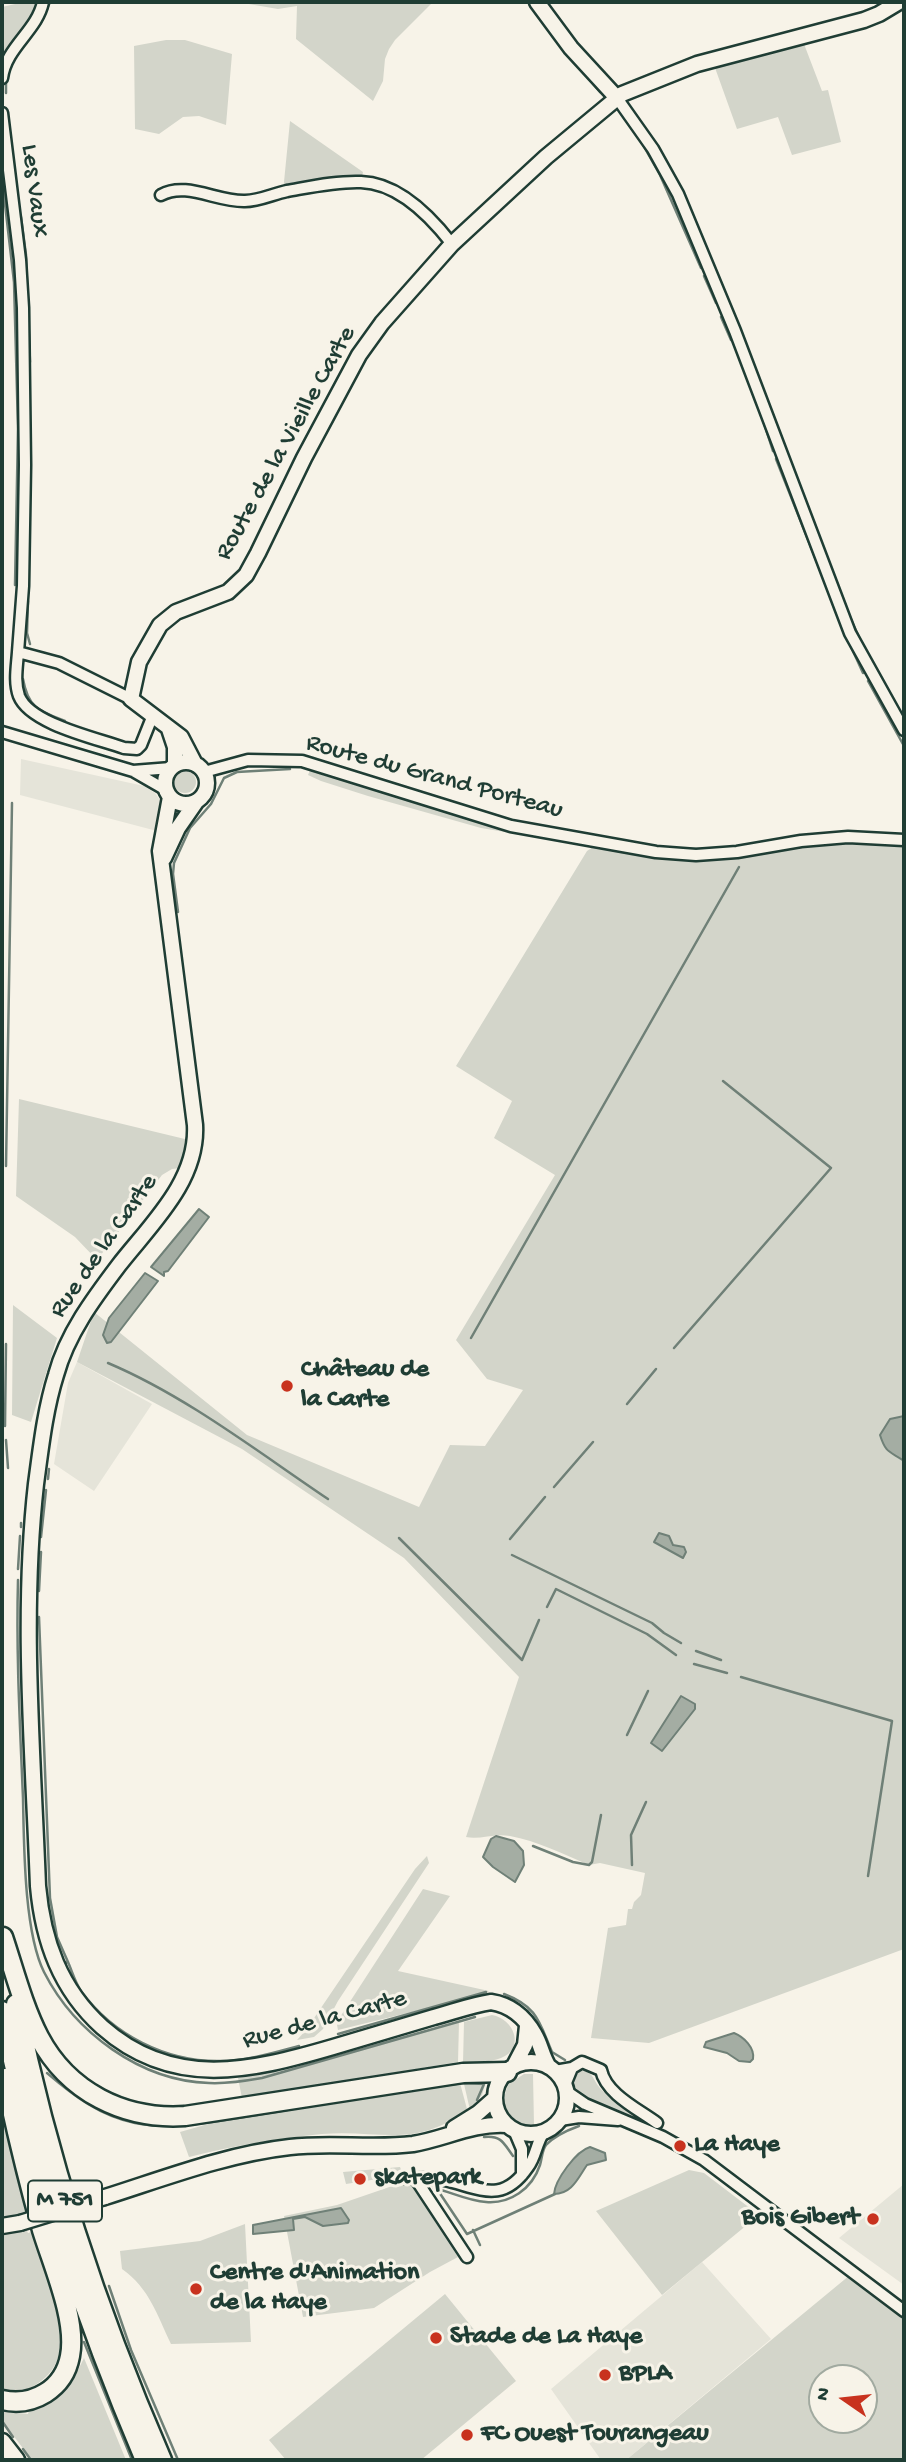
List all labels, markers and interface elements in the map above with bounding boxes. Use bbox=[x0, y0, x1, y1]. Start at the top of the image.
street label: Les Vaux bbox=[12, 143, 54, 239]
street label: Route de la Vieille Carte bbox=[210, 322, 364, 566]
street label: Route du Grand Porteau bbox=[302, 729, 566, 827]
street label: Rue de la Carte bbox=[44, 1169, 166, 1325]
place label: Château de la Carte bbox=[301, 1355, 429, 1416]
marker: Château de la Carte bbox=[279, 1378, 295, 1394]
street label: Rue de la Carte bbox=[240, 1984, 410, 2058]
place label: La Haye bbox=[694, 2130, 780, 2162]
marker: La Haye bbox=[672, 2138, 688, 2154]
place label: skatepark bbox=[374, 2163, 482, 2195]
marker: skatepark bbox=[352, 2171, 368, 2187]
road number: M 751 bbox=[28, 2180, 102, 2222]
place label: Bois Gibert bbox=[742, 2203, 859, 2235]
marker: Bois Gibert bbox=[865, 2211, 881, 2227]
place label: Centre d'Animation de la Haye bbox=[210, 2258, 419, 2320]
marker: Centre d'Animation de la Haye bbox=[188, 2281, 204, 2297]
place label: Stade de La Haye bbox=[450, 2322, 642, 2354]
marker: Stade de La Haye bbox=[428, 2330, 444, 2346]
place label: BPLA bbox=[619, 2359, 671, 2391]
north arrow bbox=[808, 2364, 878, 2434]
marker: BPLA bbox=[597, 2367, 613, 2383]
text: N bbox=[811, 2385, 837, 2403]
place label: FC Ouest Tourangeau bbox=[481, 2419, 709, 2451]
marker: FC Ouest Tourangeau bbox=[459, 2427, 475, 2443]

